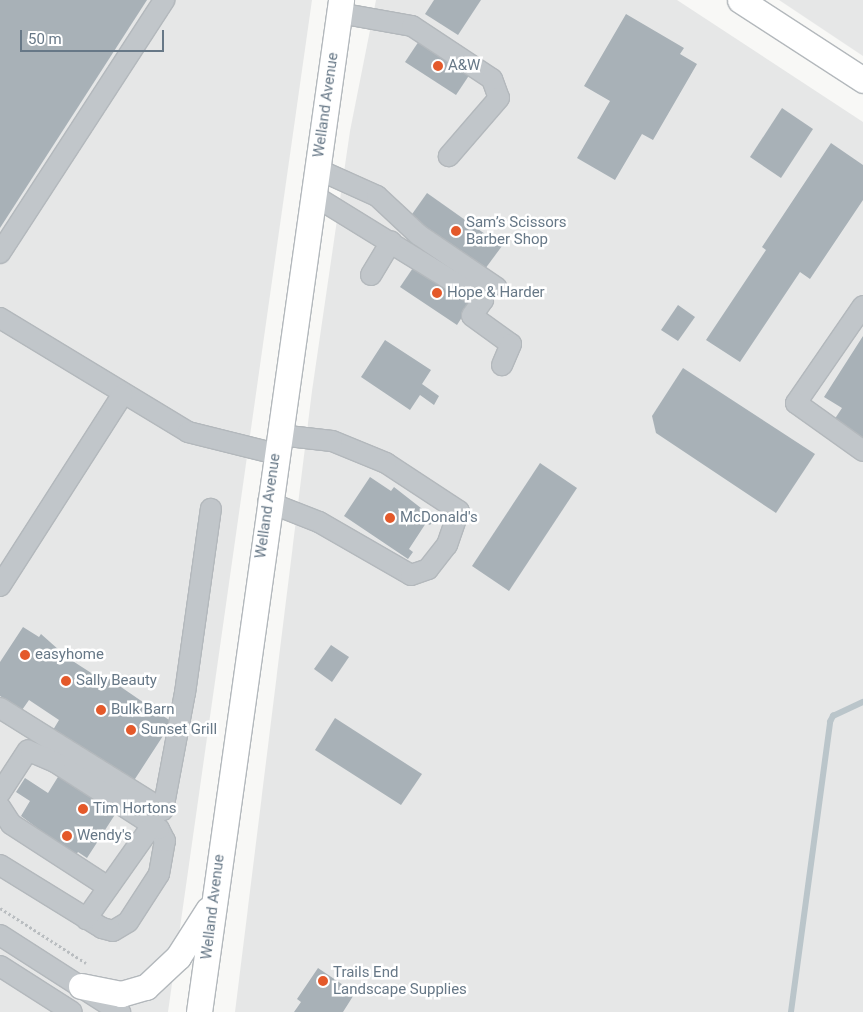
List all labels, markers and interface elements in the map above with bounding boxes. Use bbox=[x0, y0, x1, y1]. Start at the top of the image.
scale bar bbox=[22, 20, 166, 52]
text: 50 m bbox=[28, 30, 62, 48]
street label: Welland Avenue bbox=[310, 51, 342, 159]
place label: A&W bbox=[448, 57, 480, 75]
marker: A&W bbox=[432, 60, 444, 72]
place label: Sam’s Scissors Barber Shop bbox=[466, 213, 567, 248]
marker: Sam’s Scissors Barber Shop bbox=[450, 225, 462, 237]
place label: Hope & Harder bbox=[447, 284, 545, 302]
marker: Hope & Harder bbox=[431, 287, 443, 299]
street label: Welland Avenue bbox=[252, 452, 284, 560]
place label: McDonald's bbox=[400, 509, 478, 527]
marker: McDonald's bbox=[384, 512, 396, 524]
place label: easyhome bbox=[35, 646, 104, 664]
marker: easyhome bbox=[19, 649, 31, 661]
place label: Sally Beauty bbox=[76, 672, 157, 690]
marker: Sally Beauty bbox=[60, 675, 72, 687]
place label: Bulk Barn bbox=[111, 701, 174, 719]
marker: Bulk Barn bbox=[95, 704, 107, 716]
place label: Sunset Grill bbox=[141, 721, 217, 739]
marker: Sunset Grill bbox=[125, 724, 137, 736]
place label: Tim Hortons bbox=[93, 800, 177, 818]
marker: Tim Hortons bbox=[77, 803, 89, 815]
place label: Wendy's bbox=[77, 827, 132, 845]
marker: Wendy's bbox=[61, 830, 73, 842]
street label: Welland Avenue bbox=[198, 853, 228, 961]
place label: Trails End Landscape Supplies bbox=[333, 963, 467, 998]
marker: Trails End Landscape Supplies bbox=[317, 975, 329, 987]

